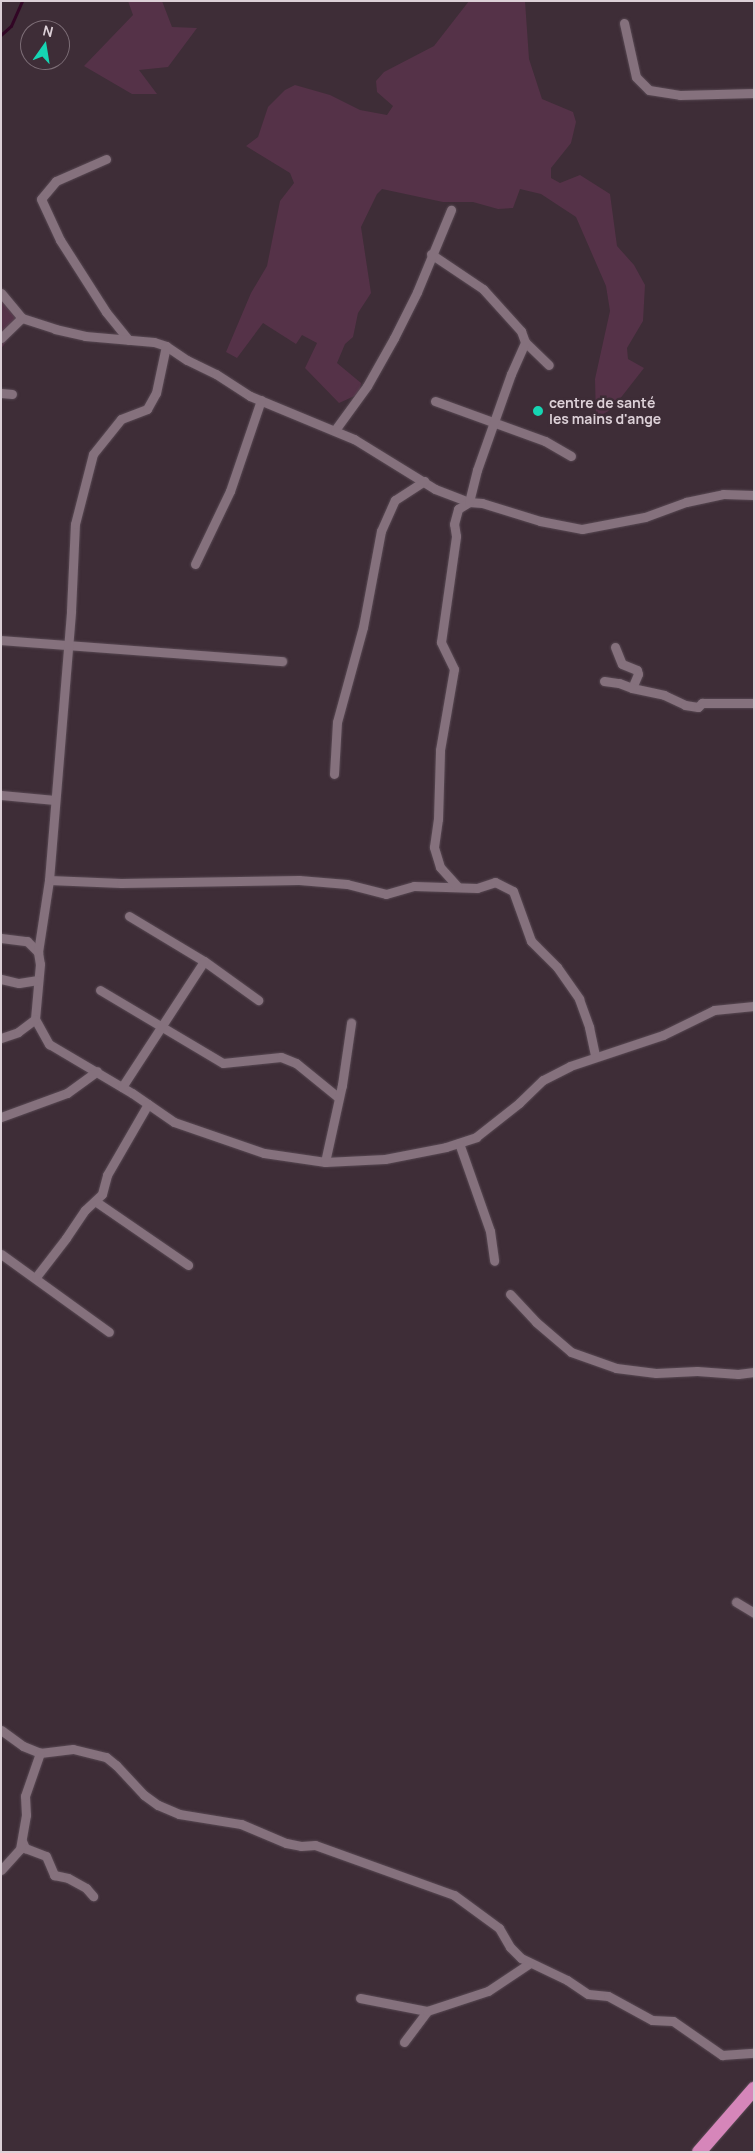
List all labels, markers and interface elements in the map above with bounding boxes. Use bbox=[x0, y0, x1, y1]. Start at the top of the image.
north arrow bbox=[20, 20, 70, 70]
text: N bbox=[41, 20, 55, 41]
place label: centre de santé les mains d'ange bbox=[549, 395, 661, 428]
marker: centre de santé les mains d'ange bbox=[531, 404, 545, 418]

